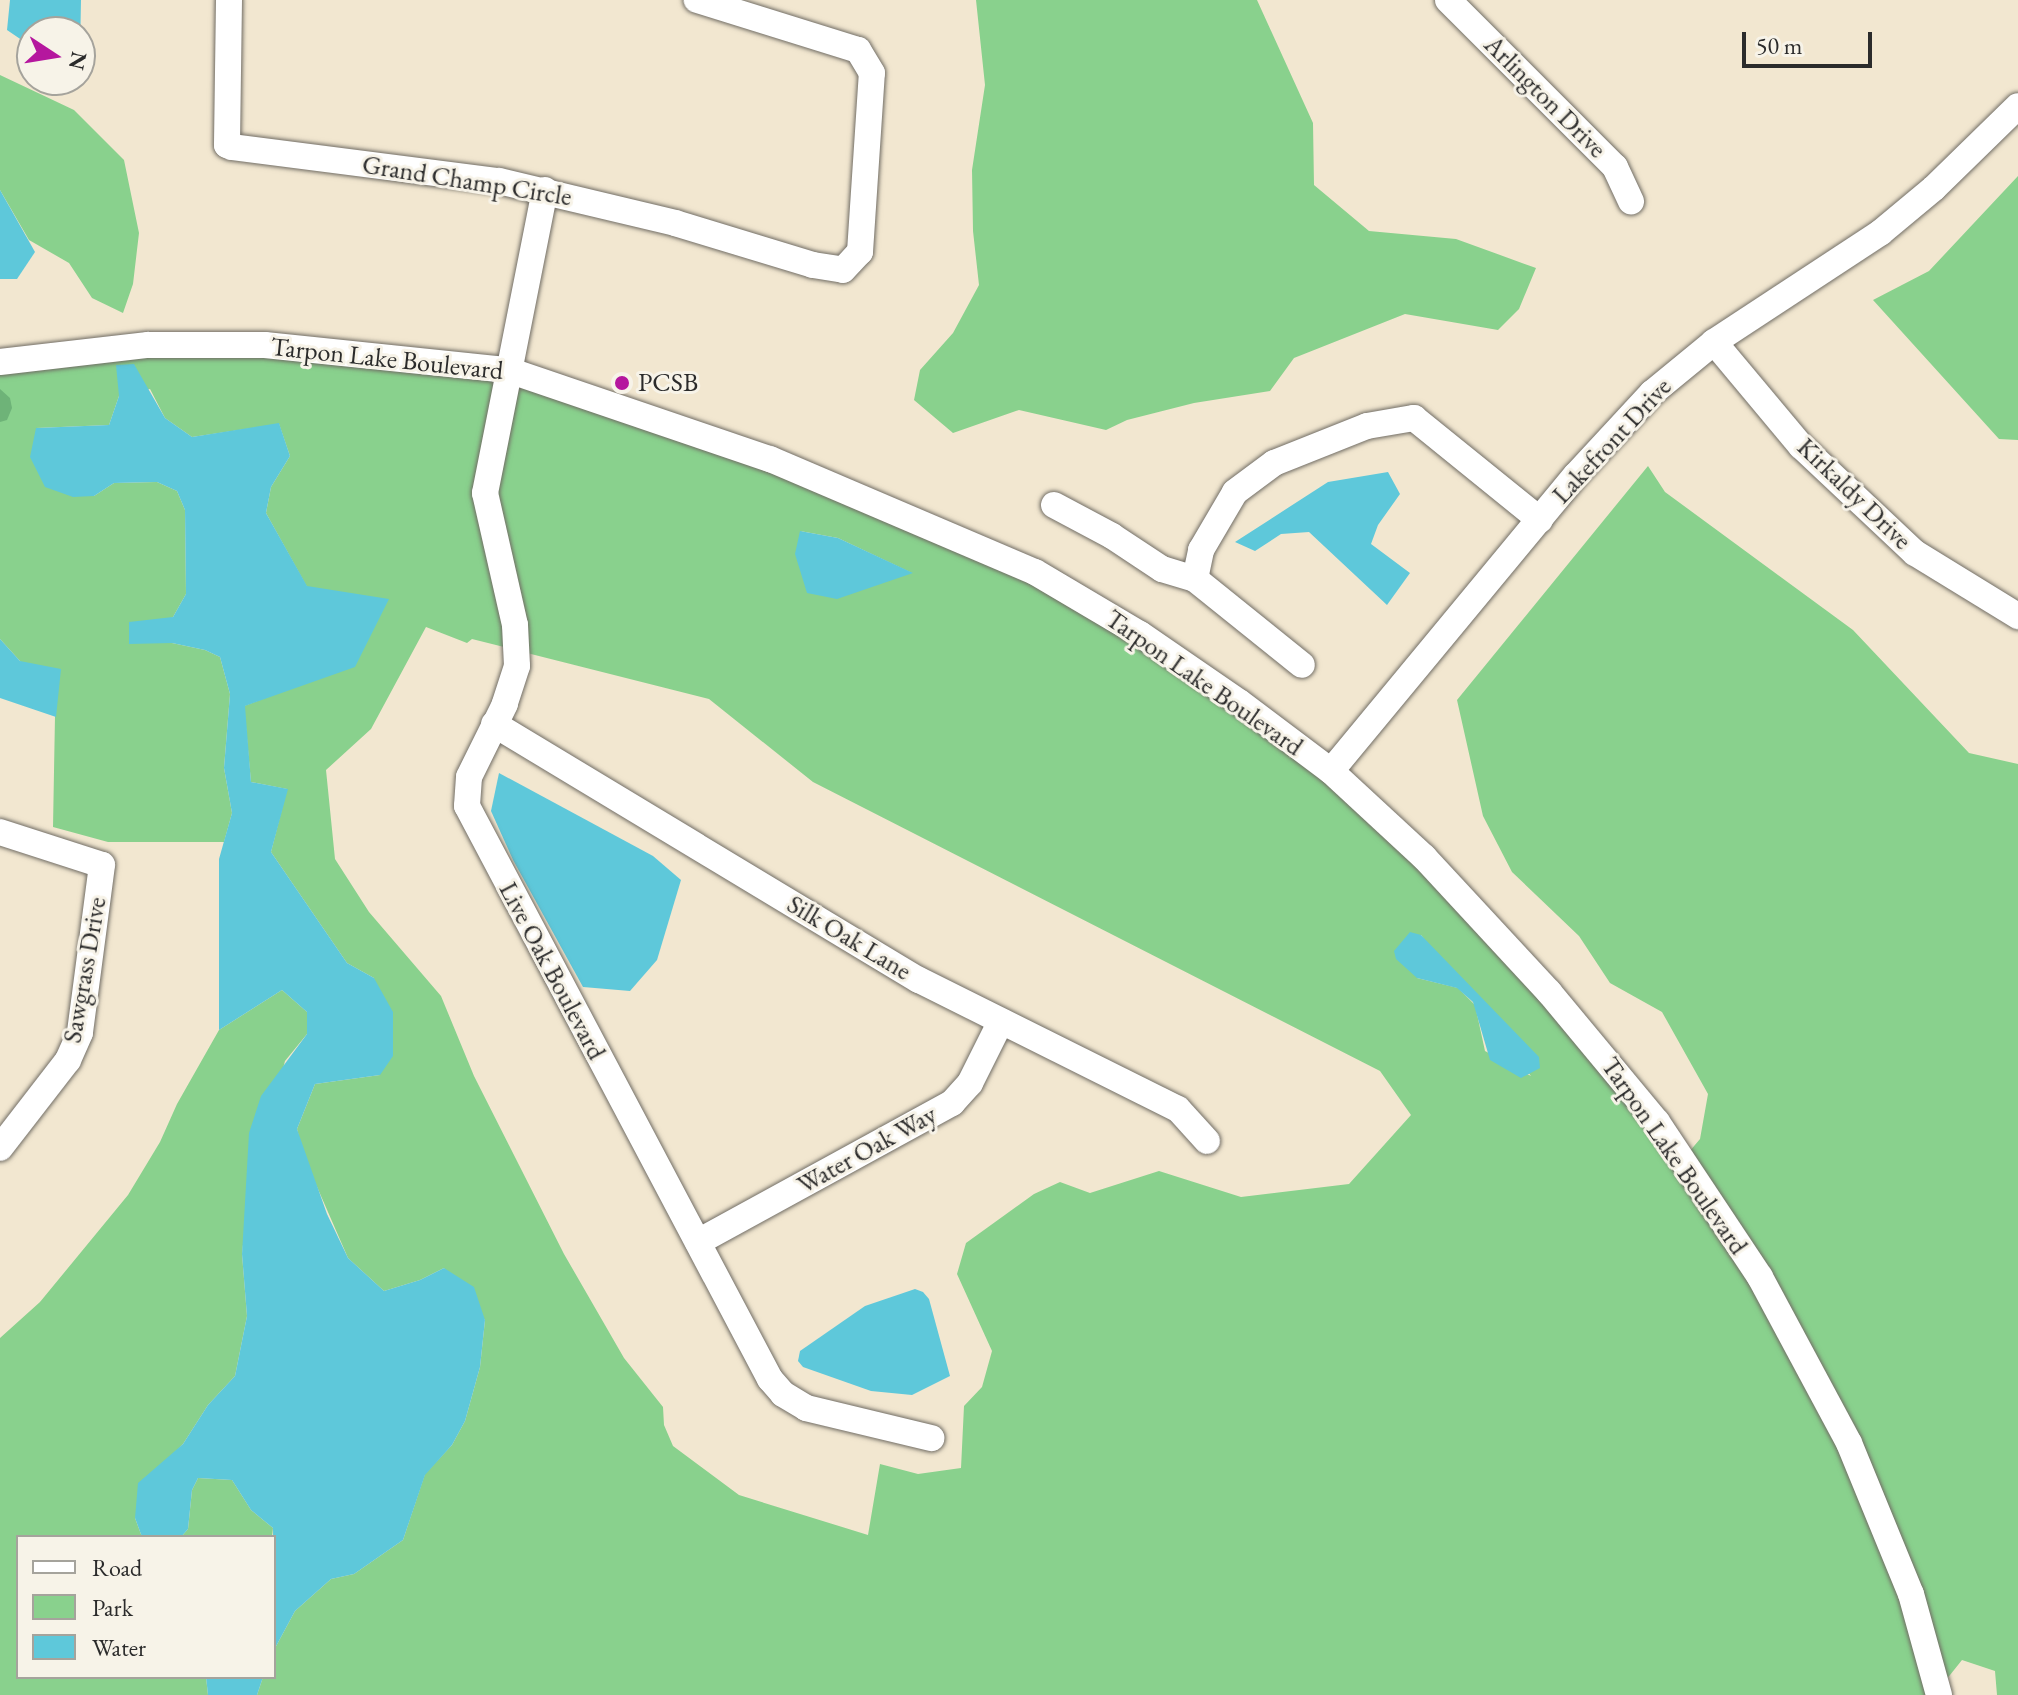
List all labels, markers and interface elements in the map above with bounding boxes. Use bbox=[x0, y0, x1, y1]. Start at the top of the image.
north arrow bbox=[16, 16, 96, 96]
scale bar bbox=[1746, 16, 1876, 66]
street label: Arlington Drive bbox=[1477, 29, 1613, 165]
text: 50 m bbox=[1756, 30, 1803, 61]
text: N bbox=[62, 49, 94, 72]
street label: Grand Champ Circle bbox=[360, 149, 574, 213]
street label: Tarpon Lake Boulevard bbox=[269, 331, 505, 387]
place label: PCSB bbox=[638, 367, 698, 399]
street label: Lakefront Drive bbox=[1546, 372, 1678, 510]
marker: PCSB bbox=[613, 374, 631, 392]
street label: Kirkaldy Drive bbox=[1790, 432, 1918, 556]
street label: Tarpon Lake Boulevard bbox=[1099, 603, 1309, 763]
street label: Live Oak Boulevard bbox=[492, 877, 612, 1065]
street label: Silk Oak Lane bbox=[781, 889, 917, 987]
street label: Sawgrass Drive bbox=[57, 895, 113, 1045]
street label: Tarpon Lake Boulevard bbox=[1594, 1051, 1754, 1261]
street label: Water Oak Way bbox=[792, 1099, 942, 1201]
legend bbox=[16, 1535, 276, 1679]
text: Road bbox=[92, 1552, 142, 1583]
text: Park bbox=[92, 1592, 133, 1623]
text: Water bbox=[92, 1632, 146, 1663]

